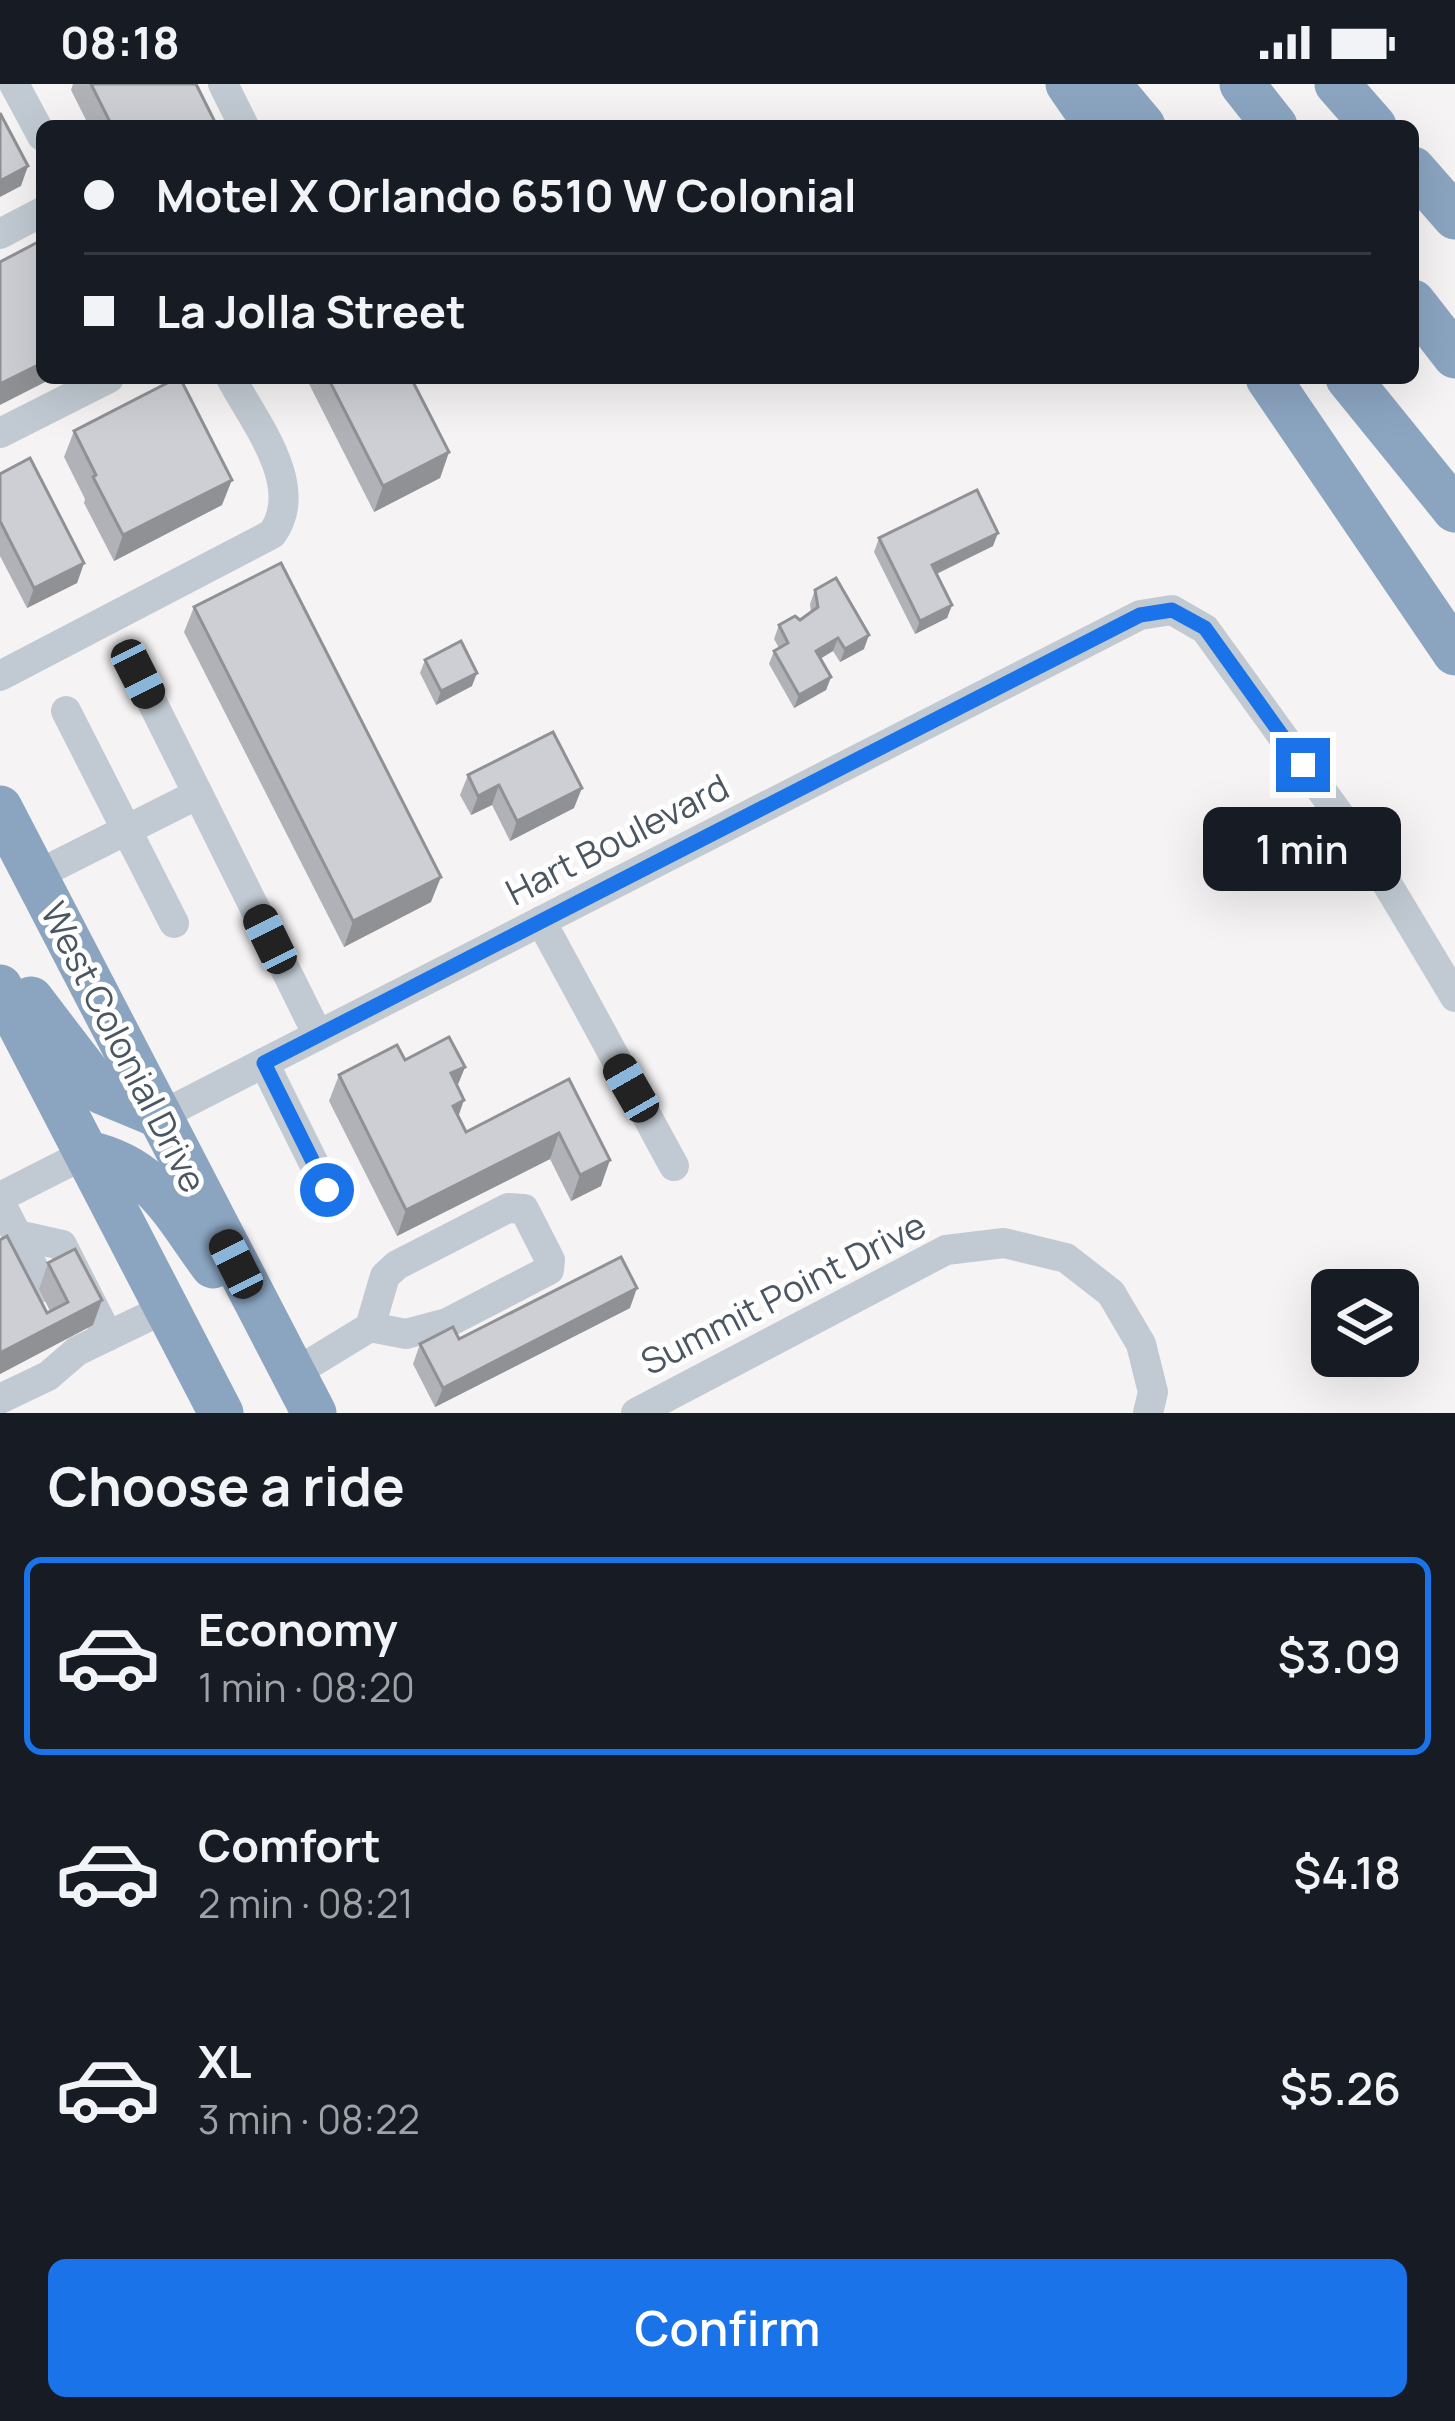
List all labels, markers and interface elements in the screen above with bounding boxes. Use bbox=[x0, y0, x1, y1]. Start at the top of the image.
text: 08:18 bbox=[60, 11, 180, 73]
text: Motel X Orlando 6510 W Colonial bbox=[156, 164, 857, 226]
text: La Jolla Street bbox=[156, 280, 466, 342]
car bbox=[106, 634, 170, 714]
route end bbox=[1276, 738, 1330, 792]
street label: Hart Boulevard bbox=[497, 762, 737, 916]
callout: 1 min bbox=[1204, 807, 1402, 891]
text: 1 min bbox=[1256, 822, 1348, 876]
street label: West Colonial Drive bbox=[30, 894, 218, 1200]
car bbox=[238, 899, 302, 979]
car bbox=[597, 1048, 665, 1128]
route start bbox=[300, 1163, 354, 1217]
street label: Summit Point Drive bbox=[632, 1200, 934, 1386]
car bbox=[204, 1224, 268, 1304]
map controls bbox=[1311, 1269, 1419, 1377]
button: layers bbox=[1311, 1269, 1419, 1377]
text: Choose a ride bbox=[48, 1448, 405, 1522]
text: Economy bbox=[198, 1598, 398, 1660]
icon: car bbox=[54, 1602, 162, 1710]
text: $3.09 bbox=[1278, 1625, 1401, 1687]
text: 1 min · 08:20 bbox=[198, 1660, 415, 1714]
text: Comfort bbox=[198, 1814, 381, 1876]
icon: car bbox=[54, 1818, 162, 1926]
text: $4.18 bbox=[1294, 1841, 1401, 1903]
text: 2 min · 08:21 bbox=[198, 1876, 413, 1930]
text: XL bbox=[198, 2030, 252, 2092]
icon: car bbox=[54, 2034, 162, 2142]
text: $5.26 bbox=[1280, 2057, 1401, 2119]
text: 3 min · 08:22 bbox=[198, 2092, 420, 2146]
button: Confirm bbox=[48, 2259, 1407, 2397]

